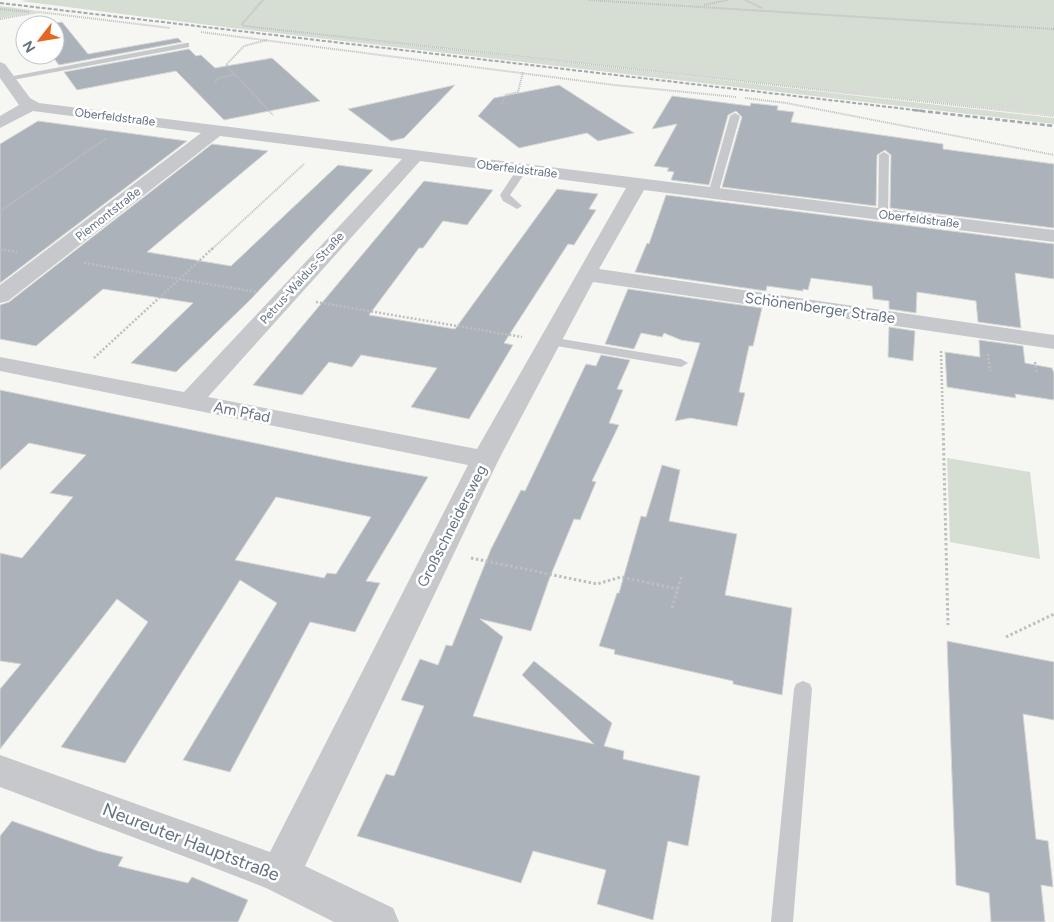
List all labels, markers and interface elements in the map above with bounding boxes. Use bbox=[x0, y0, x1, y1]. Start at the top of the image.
north arrow bbox=[15, 15, 65, 65]
text: N bbox=[19, 37, 39, 55]
street label: Oberfeldstraße bbox=[74, 105, 157, 129]
street label: Oberfeldstraße bbox=[476, 157, 559, 181]
street label: Piemontstraße bbox=[73, 184, 144, 244]
street label: Oberfeldstraße bbox=[878, 207, 961, 231]
street label: Petrus-Waldus-Straße bbox=[257, 229, 347, 327]
street label: Schönenberger Straße bbox=[744, 289, 896, 327]
street label: Am Pfad bbox=[212, 398, 272, 426]
street label: Großschneidersweg bbox=[413, 462, 491, 590]
street label: Neureuter Hauptstraße bbox=[100, 798, 283, 886]

